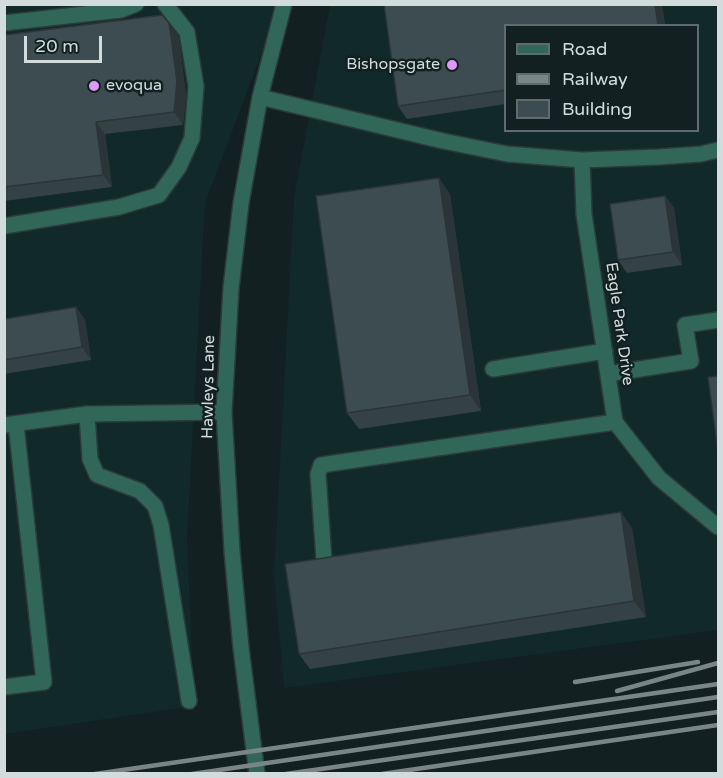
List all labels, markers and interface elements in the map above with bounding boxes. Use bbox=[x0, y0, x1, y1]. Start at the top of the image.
scale bar bbox=[27, 24, 105, 62]
legend bbox=[504, 24, 699, 132]
text: 20 m bbox=[35, 35, 79, 57]
text: Road bbox=[562, 38, 607, 60]
place label: Bishopsgate bbox=[346, 55, 440, 75]
marker: Bishopsgate bbox=[445, 58, 459, 72]
text: Railway bbox=[562, 68, 628, 90]
place label: evoqua bbox=[106, 76, 162, 96]
marker: evoqua bbox=[87, 79, 101, 93]
text: Building bbox=[562, 98, 632, 120]
street label: Eagle Park Drive bbox=[601, 261, 637, 387]
street label: Hawleys Lane bbox=[198, 335, 220, 439]

